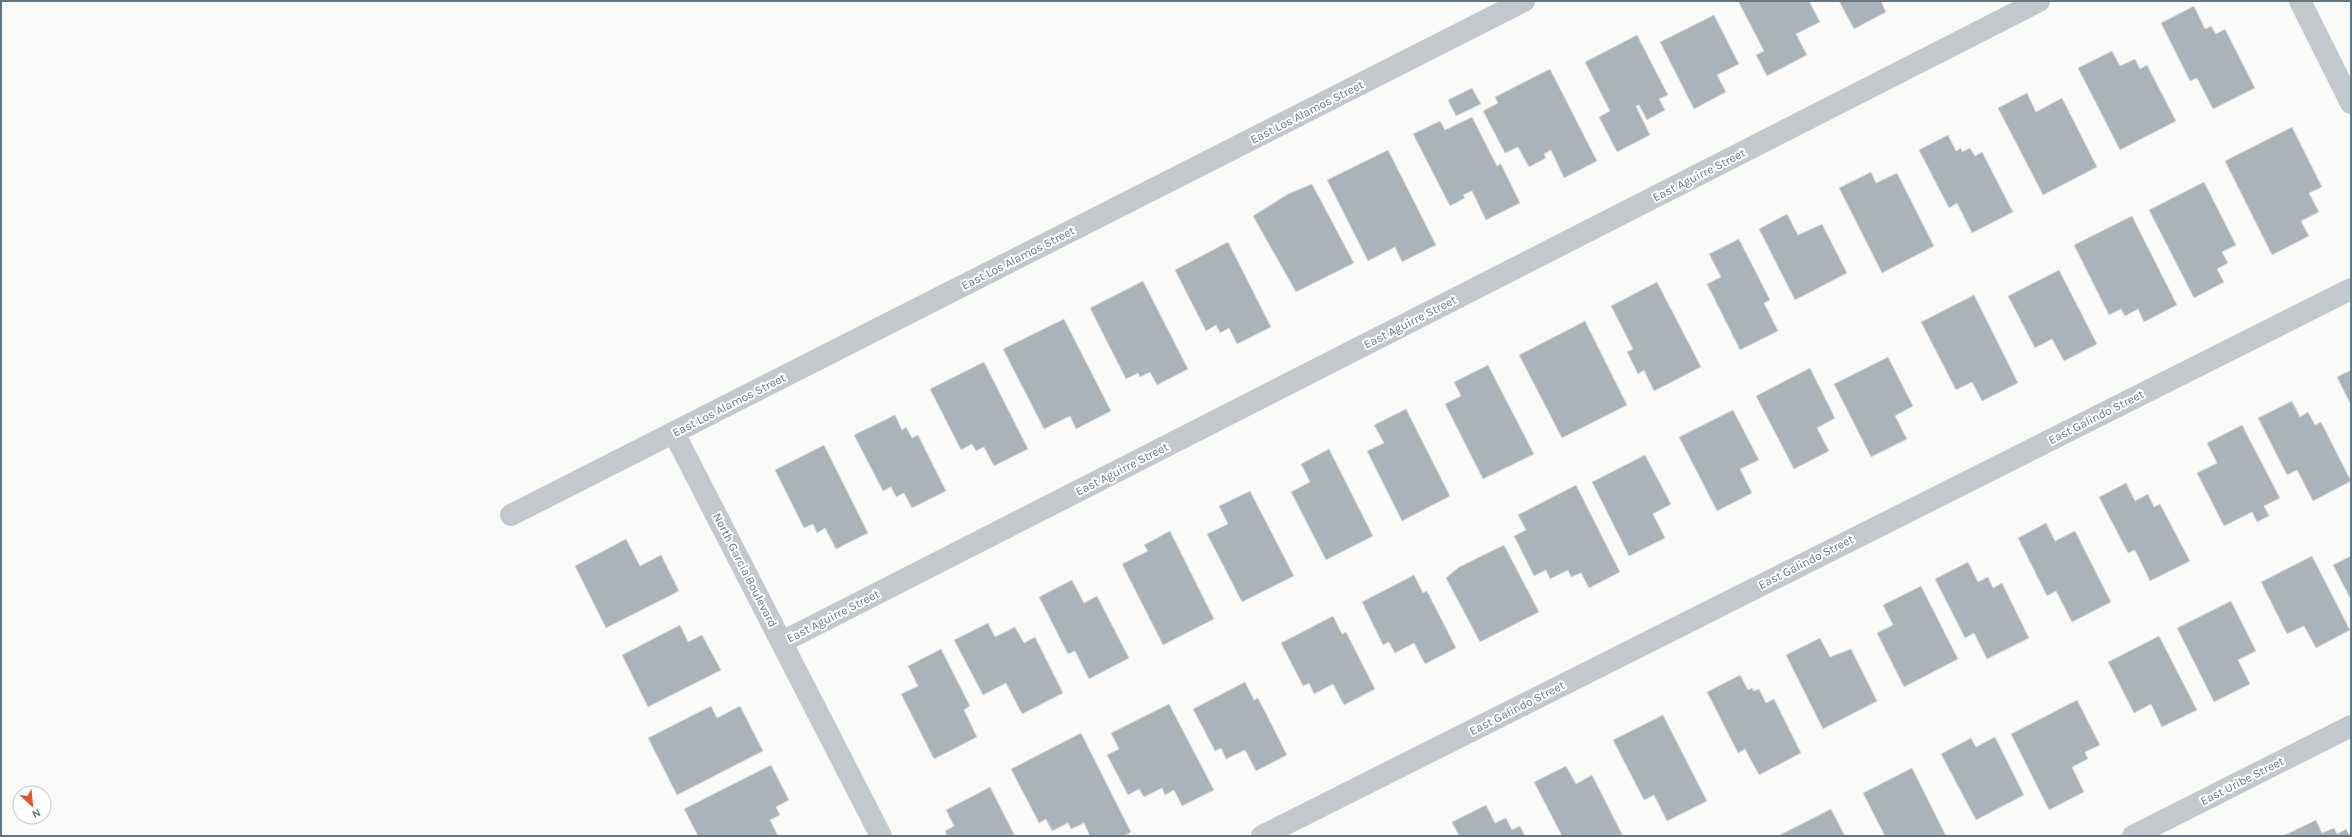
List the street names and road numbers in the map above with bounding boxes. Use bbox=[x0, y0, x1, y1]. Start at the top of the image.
street label: East Los Alamos Street bbox=[1248, 77, 1366, 147]
street label: East Aguirre Street bbox=[1650, 145, 1748, 204]
street label: East Los Alamos Street bbox=[959, 223, 1077, 293]
street label: East Aguirre Street bbox=[1361, 292, 1459, 351]
street label: East Los Alamos Street bbox=[670, 370, 788, 440]
street label: East Galindo Street bbox=[2046, 387, 2146, 447]
street label: East Aguirre Street bbox=[1073, 439, 1171, 498]
street label: North Garcia Boulevard bbox=[710, 510, 780, 630]
street label: East Galindo Street bbox=[1756, 532, 1856, 592]
street label: East Aguirre Street bbox=[784, 586, 882, 645]
street label: East Galindo Street bbox=[1467, 678, 1567, 738]
street label: East Uribe Street bbox=[2198, 754, 2287, 808]

